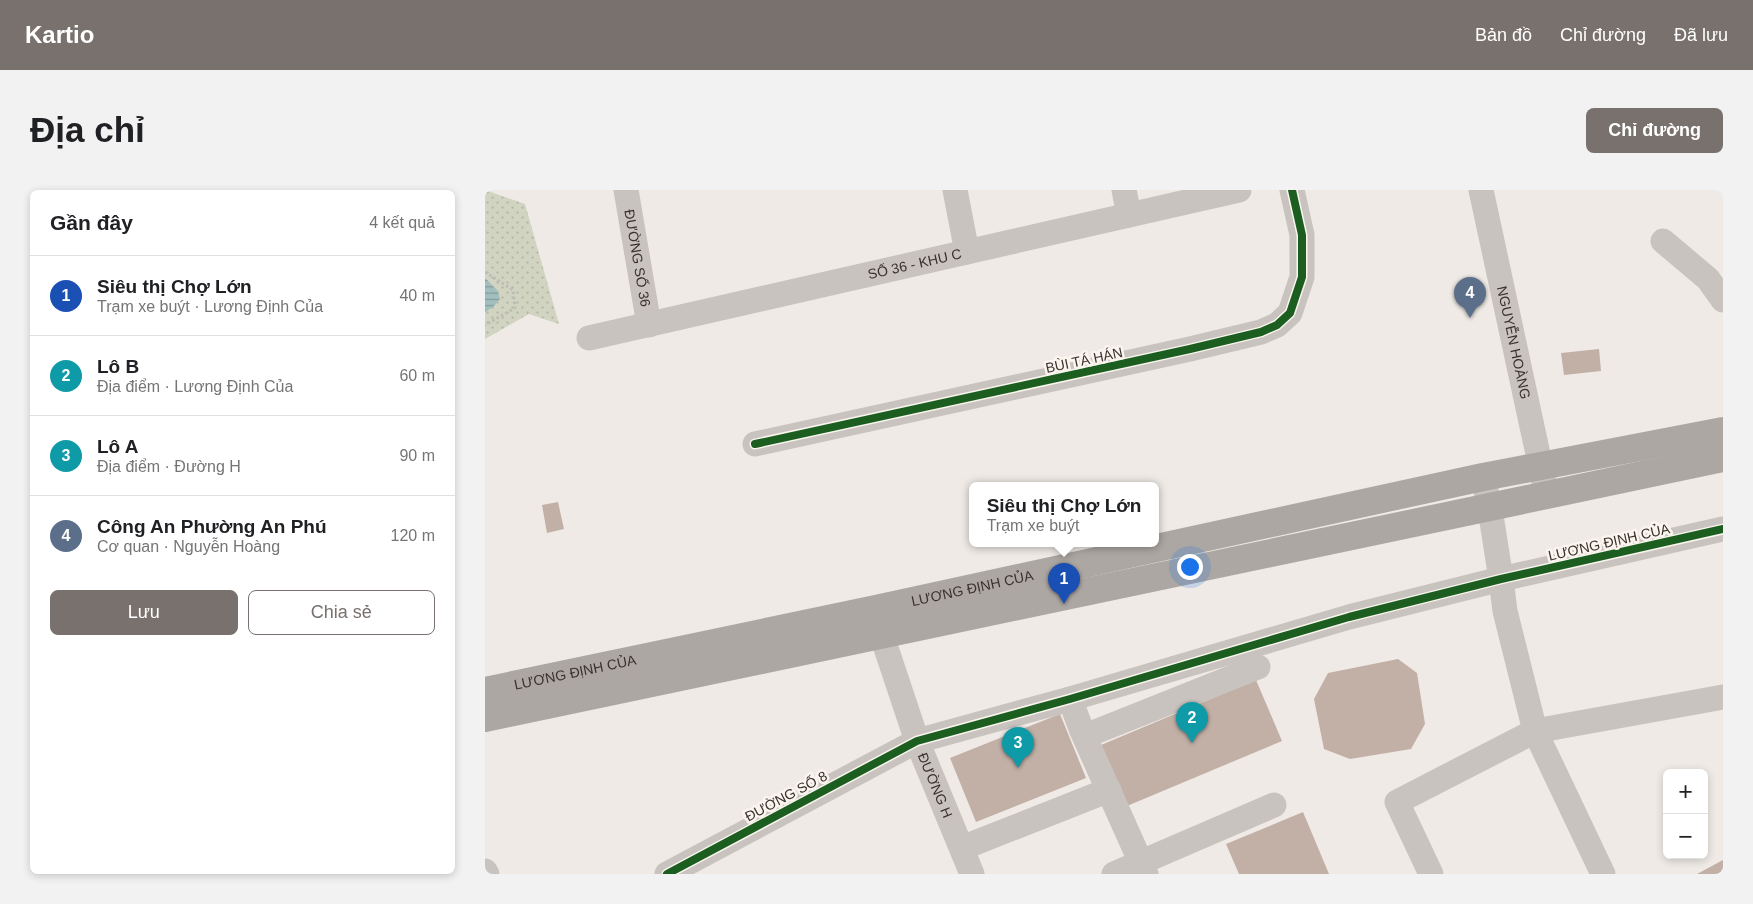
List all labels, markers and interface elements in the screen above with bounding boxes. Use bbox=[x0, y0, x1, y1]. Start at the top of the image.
text: Kartio bbox=[25, 21, 94, 48]
text: Bản đồ bbox=[1475, 25, 1532, 45]
text: Chỉ đường bbox=[1560, 25, 1646, 45]
text: Đã lưu bbox=[1674, 25, 1728, 45]
button: Chỉ đường bbox=[1586, 108, 1723, 153]
text: Địa chỉ bbox=[30, 110, 145, 149]
street label: ĐƯỜNG SỐ 36 bbox=[621, 208, 654, 308]
text: Gần đây bbox=[50, 211, 133, 234]
text: 4 kết quả bbox=[369, 214, 435, 231]
street label: SỐ 36 - KHU C bbox=[866, 245, 963, 282]
text: Siêu thị Chợ Lớn bbox=[97, 276, 252, 297]
pin: 4 bbox=[1454, 277, 1486, 318]
street label: NGUYỄN HOÀNG bbox=[1494, 284, 1534, 400]
text: 1 bbox=[62, 287, 70, 304]
text: 40 m bbox=[399, 287, 435, 304]
text: Trạm xe buýt · Lương Định Của bbox=[97, 298, 323, 315]
street label: BÙI TÁ HÁN bbox=[1044, 344, 1124, 376]
text: Lô B bbox=[97, 356, 139, 377]
text: 2 bbox=[62, 367, 70, 384]
text: 60 m bbox=[399, 367, 435, 384]
text: Địa điểm · Lương Định Của bbox=[97, 378, 293, 395]
text: Lô A bbox=[97, 436, 139, 457]
text: 3 bbox=[62, 447, 70, 464]
text: 90 m bbox=[399, 447, 435, 464]
text: Địa điểm · Đường H bbox=[97, 458, 241, 475]
popup bbox=[969, 482, 1159, 547]
text: Siêu thị Chợ Lớn bbox=[987, 495, 1141, 516]
text: Công An Phường An Phú bbox=[97, 516, 327, 537]
text: Trạm xe buýt bbox=[987, 517, 1079, 534]
street label: LƯƠNG ĐỊNH CỦA bbox=[1546, 519, 1672, 564]
text: 4 bbox=[62, 527, 70, 544]
text: 120 m bbox=[391, 527, 435, 544]
text: Cơ quan · Nguyễn Hoàng bbox=[97, 538, 280, 555]
your location bbox=[1177, 554, 1203, 580]
pin: 1 bbox=[1048, 563, 1080, 604]
street label: LƯƠNG ĐỊNH CỦA bbox=[910, 567, 1035, 609]
button: Lưu bbox=[50, 590, 238, 635]
button: Chia sẻ bbox=[248, 590, 435, 635]
street label: LƯƠNG ĐỊNH CỦA bbox=[513, 651, 638, 693]
pin: 2 bbox=[1176, 702, 1208, 743]
pin: 3 bbox=[1002, 727, 1034, 768]
street label: ĐƯỜNG H bbox=[915, 750, 956, 820]
street label: ĐƯỜNG SỐ 8 bbox=[742, 767, 830, 824]
map controls bbox=[1663, 769, 1708, 859]
button: + bbox=[1663, 769, 1708, 814]
button: − bbox=[1663, 814, 1708, 859]

